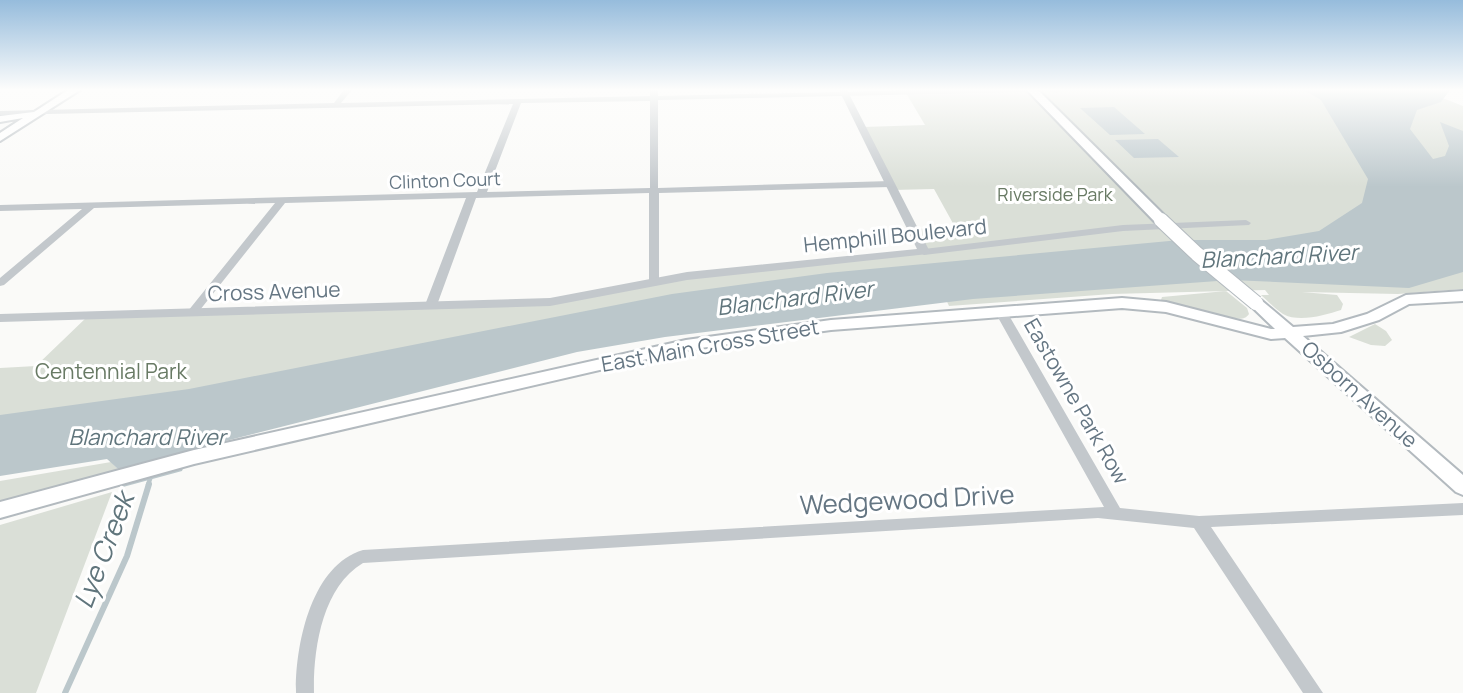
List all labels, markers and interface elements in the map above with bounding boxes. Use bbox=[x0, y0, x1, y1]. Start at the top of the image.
street label: Clinton Court bbox=[389, 166, 501, 194]
park label: Riverside Park bbox=[997, 182, 1114, 206]
street label: Hemphill Boulevard bbox=[802, 211, 988, 259]
water label: Blanchard River bbox=[1200, 237, 1361, 275]
water label: Blanchard River bbox=[715, 273, 878, 322]
street label: Cross Avenue bbox=[207, 275, 341, 307]
street label: East Main Cross Street bbox=[599, 312, 821, 378]
street label: Eastowne Park Row bbox=[1018, 313, 1136, 489]
street label: Osborn Avenue bbox=[1296, 334, 1424, 454]
park label: Centennial Park bbox=[35, 357, 188, 385]
water label: Blanchard River bbox=[69, 422, 229, 452]
street label: Wedgewood Drive bbox=[799, 475, 1015, 523]
water label: Lye Creek bbox=[64, 483, 143, 613]

